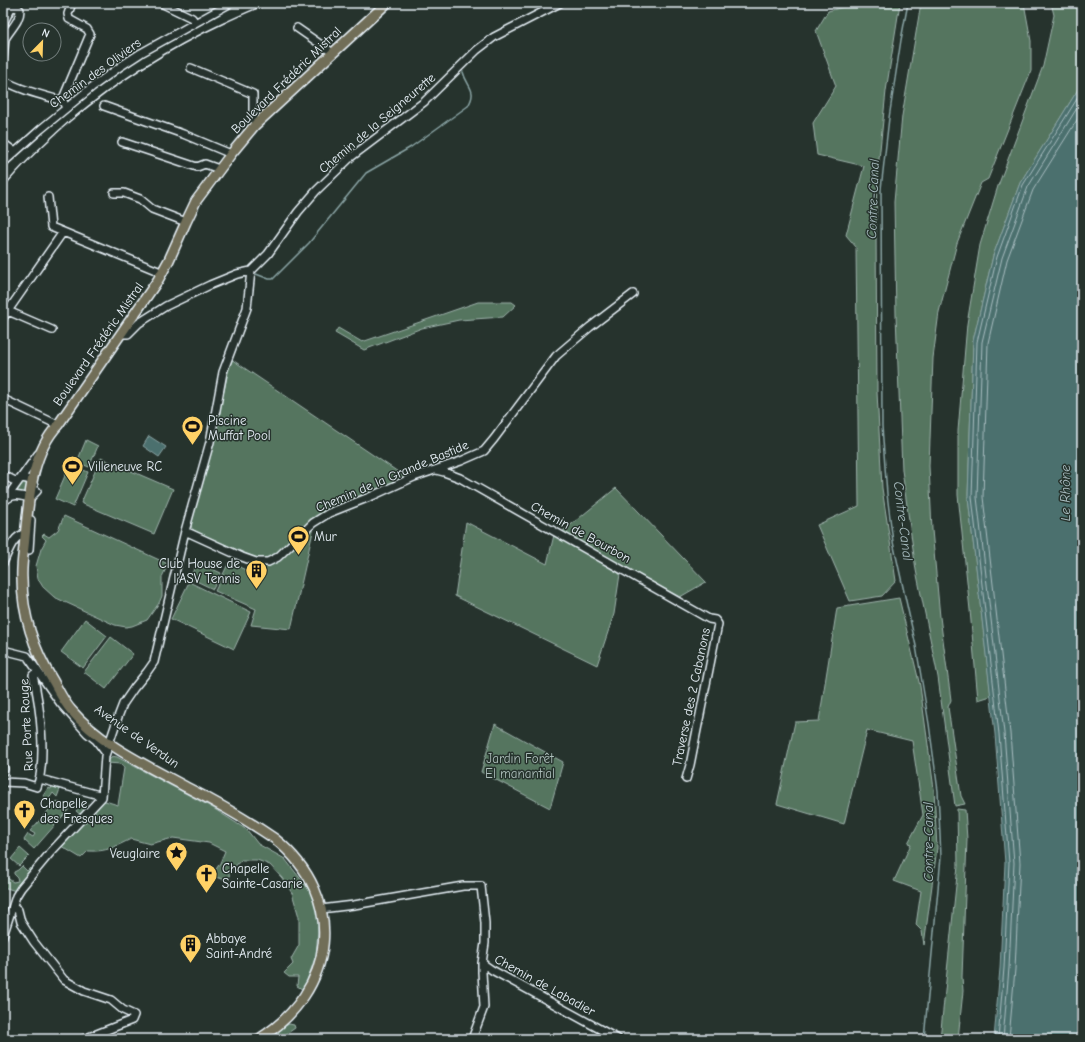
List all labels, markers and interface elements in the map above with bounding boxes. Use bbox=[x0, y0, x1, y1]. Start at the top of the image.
north arrow bbox=[22, 22, 62, 62]
street label: Boulevard Frédéric Mistral bbox=[228, 23, 344, 137]
text: N bbox=[40, 26, 52, 41]
street label: Chemin des Oliviers bbox=[46, 35, 144, 111]
street label: Chemin de la Seigneurette bbox=[316, 70, 439, 176]
water label: Contre-Canal bbox=[863, 158, 883, 239]
street label: Boulevard Frédéric Mistral bbox=[50, 279, 146, 409]
place label: Piscine Muffat Pool bbox=[208, 413, 271, 443]
sports icon: Piscine Muffat Pool bbox=[179, 414, 205, 447]
street label: Chemin de la Grande Bastide bbox=[313, 437, 471, 515]
sports icon: Villeneuve RC bbox=[59, 453, 85, 486]
place label: Villeneuve RC bbox=[88, 459, 162, 474]
water label: Le Rhône bbox=[1057, 465, 1074, 521]
water label: Contre-Canal bbox=[890, 480, 916, 563]
street label: Chemin de Bourbon bbox=[528, 498, 634, 566]
sports icon: Mur bbox=[286, 523, 312, 556]
place label: Mur bbox=[314, 529, 338, 544]
place label: Club House de l'ASV Tennis bbox=[159, 556, 240, 586]
building icon: Club House de l'ASV Tennis bbox=[243, 557, 269, 590]
street label: Traverse des 2 Cabanons bbox=[669, 627, 713, 767]
street label: Rue Porte Rouge bbox=[16, 678, 36, 772]
street label: Avenue de Verdun bbox=[92, 701, 182, 771]
park label: Jardin Forêt El manantial bbox=[485, 751, 555, 781]
place label: Chapelle des Fresques bbox=[40, 796, 113, 826]
church icon: Chapelle des Fresques bbox=[12, 797, 38, 830]
water label: Contre-Canal bbox=[920, 801, 937, 882]
place icon: Veuglaire bbox=[163, 840, 189, 873]
place label: Veuglaire bbox=[110, 846, 160, 861]
place label: Chapelle Sainte-Casarie bbox=[222, 861, 303, 891]
church icon: Chapelle Sainte-Casarie bbox=[194, 862, 220, 895]
place label: Abbaye Saint-André bbox=[206, 931, 272, 961]
building icon: Abbaye Saint-André bbox=[178, 932, 204, 965]
street label: Chemin de Labadier bbox=[492, 951, 599, 1019]

